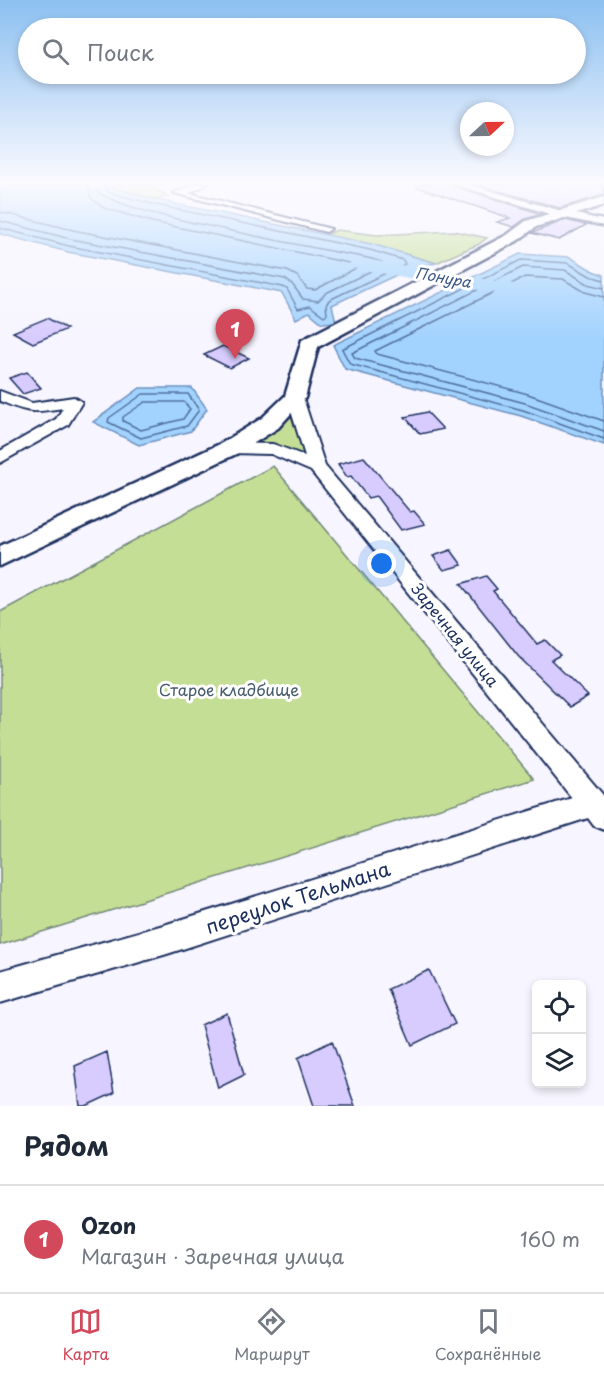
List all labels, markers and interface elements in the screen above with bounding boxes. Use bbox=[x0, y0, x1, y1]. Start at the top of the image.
search box bbox=[18, 18, 586, 84]
icon: search bbox=[39, 35, 72, 68]
text: Поиск bbox=[87, 35, 154, 68]
north arrow bbox=[460, 102, 514, 156]
water label: Понура bbox=[414, 260, 474, 293]
pin: 1 bbox=[216, 310, 254, 359]
your location bbox=[367, 549, 396, 578]
street label: Заречная улица bbox=[406, 577, 505, 691]
park label: Старое кладбище bbox=[159, 677, 299, 701]
street label: переулок Тельмана bbox=[201, 853, 394, 941]
map controls bbox=[532, 980, 586, 1088]
button: locate bbox=[532, 980, 586, 1034]
button: layers bbox=[532, 1034, 586, 1088]
text: Рядом bbox=[24, 1126, 109, 1165]
text: Ozon bbox=[81, 1208, 136, 1241]
text: 1 bbox=[39, 1224, 48, 1254]
text: 160 m bbox=[520, 1224, 580, 1254]
text: Магазин · Заречная улица bbox=[81, 1241, 344, 1271]
tab: Карта bbox=[62, 1305, 109, 1365]
tab: Маршрут bbox=[234, 1305, 310, 1365]
tab: Сохранённые bbox=[435, 1305, 542, 1365]

